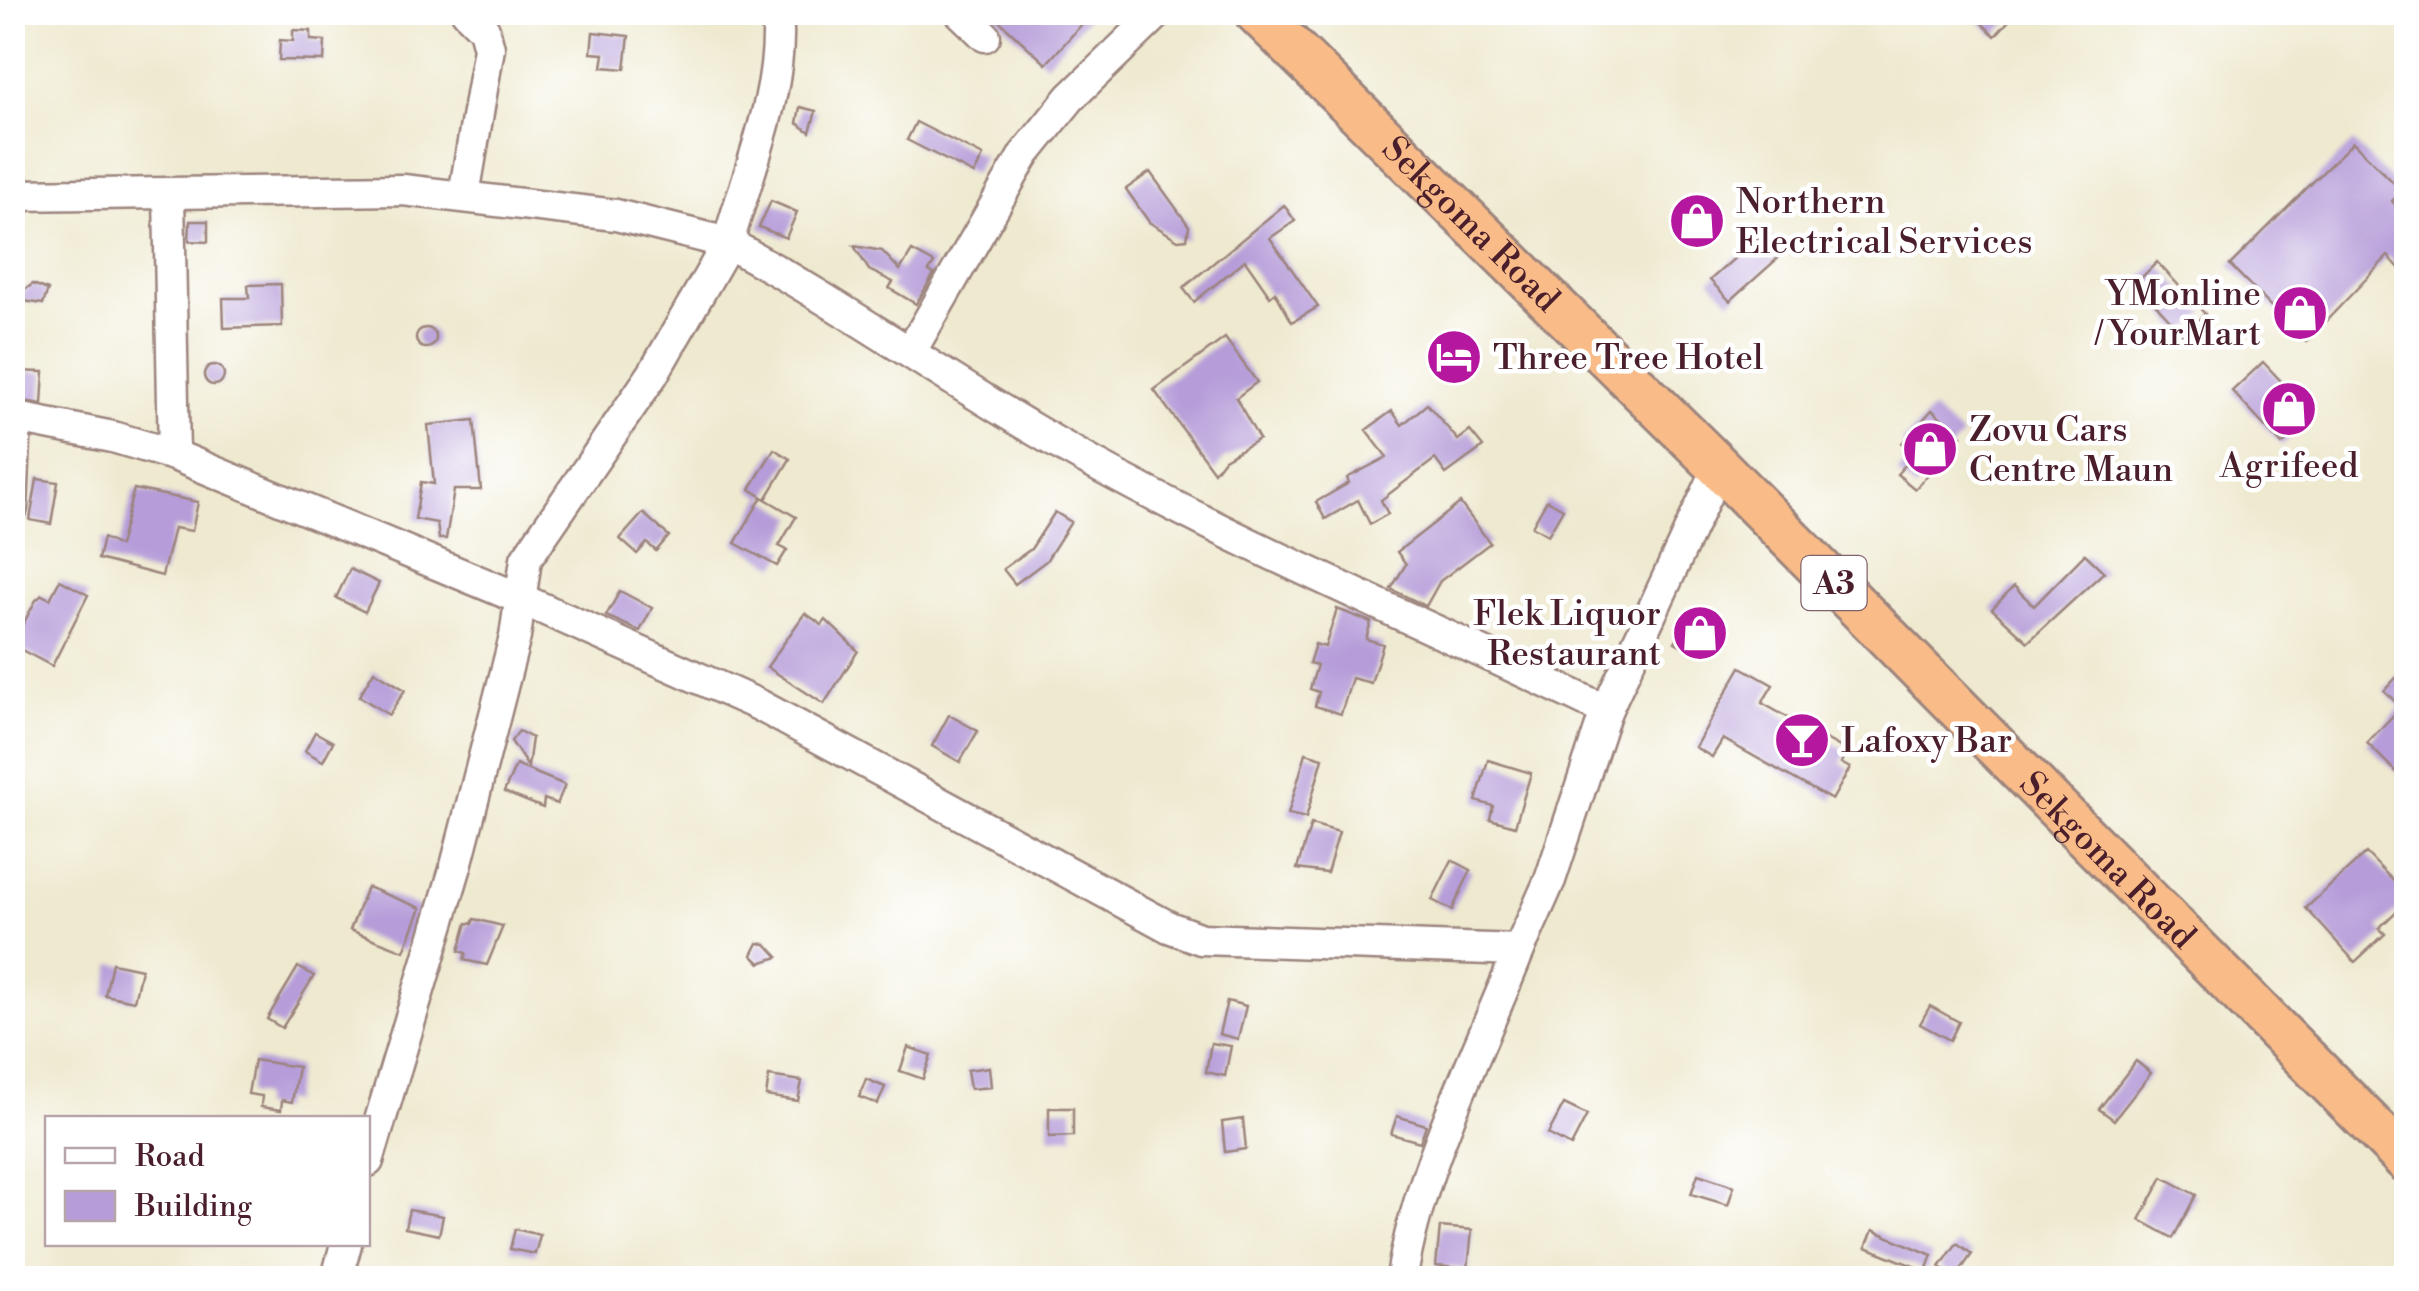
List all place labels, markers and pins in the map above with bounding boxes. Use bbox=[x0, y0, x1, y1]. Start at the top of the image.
place label: Northern Electrical Services bbox=[1736, 181, 2033, 264]
shop icon: Northern Electrical Services bbox=[1667, 191, 1727, 251]
place label: YMonline / YourMart bbox=[2094, 273, 2261, 356]
shop icon: YMonline / YourMart bbox=[2270, 283, 2330, 343]
hotel icon: Three Tree Hotel bbox=[1424, 327, 1484, 387]
place label: Three Tree Hotel bbox=[1493, 337, 1763, 380]
shop icon: Agrifeed bbox=[2259, 379, 2319, 439]
place label: Zovu Cars Centre Maun bbox=[1969, 409, 2173, 492]
shop icon: Zovu Cars Centre Maun bbox=[1900, 419, 1960, 479]
place label: Agrifeed bbox=[2219, 445, 2358, 488]
place label: Flek Liquor Restaurant bbox=[1473, 593, 1661, 676]
shop icon: Flek Liquor Restaurant bbox=[1670, 603, 1730, 663]
bar icon: Lafoxy Bar bbox=[1772, 710, 1832, 770]
place label: Lafoxy Bar bbox=[1841, 720, 2012, 763]

